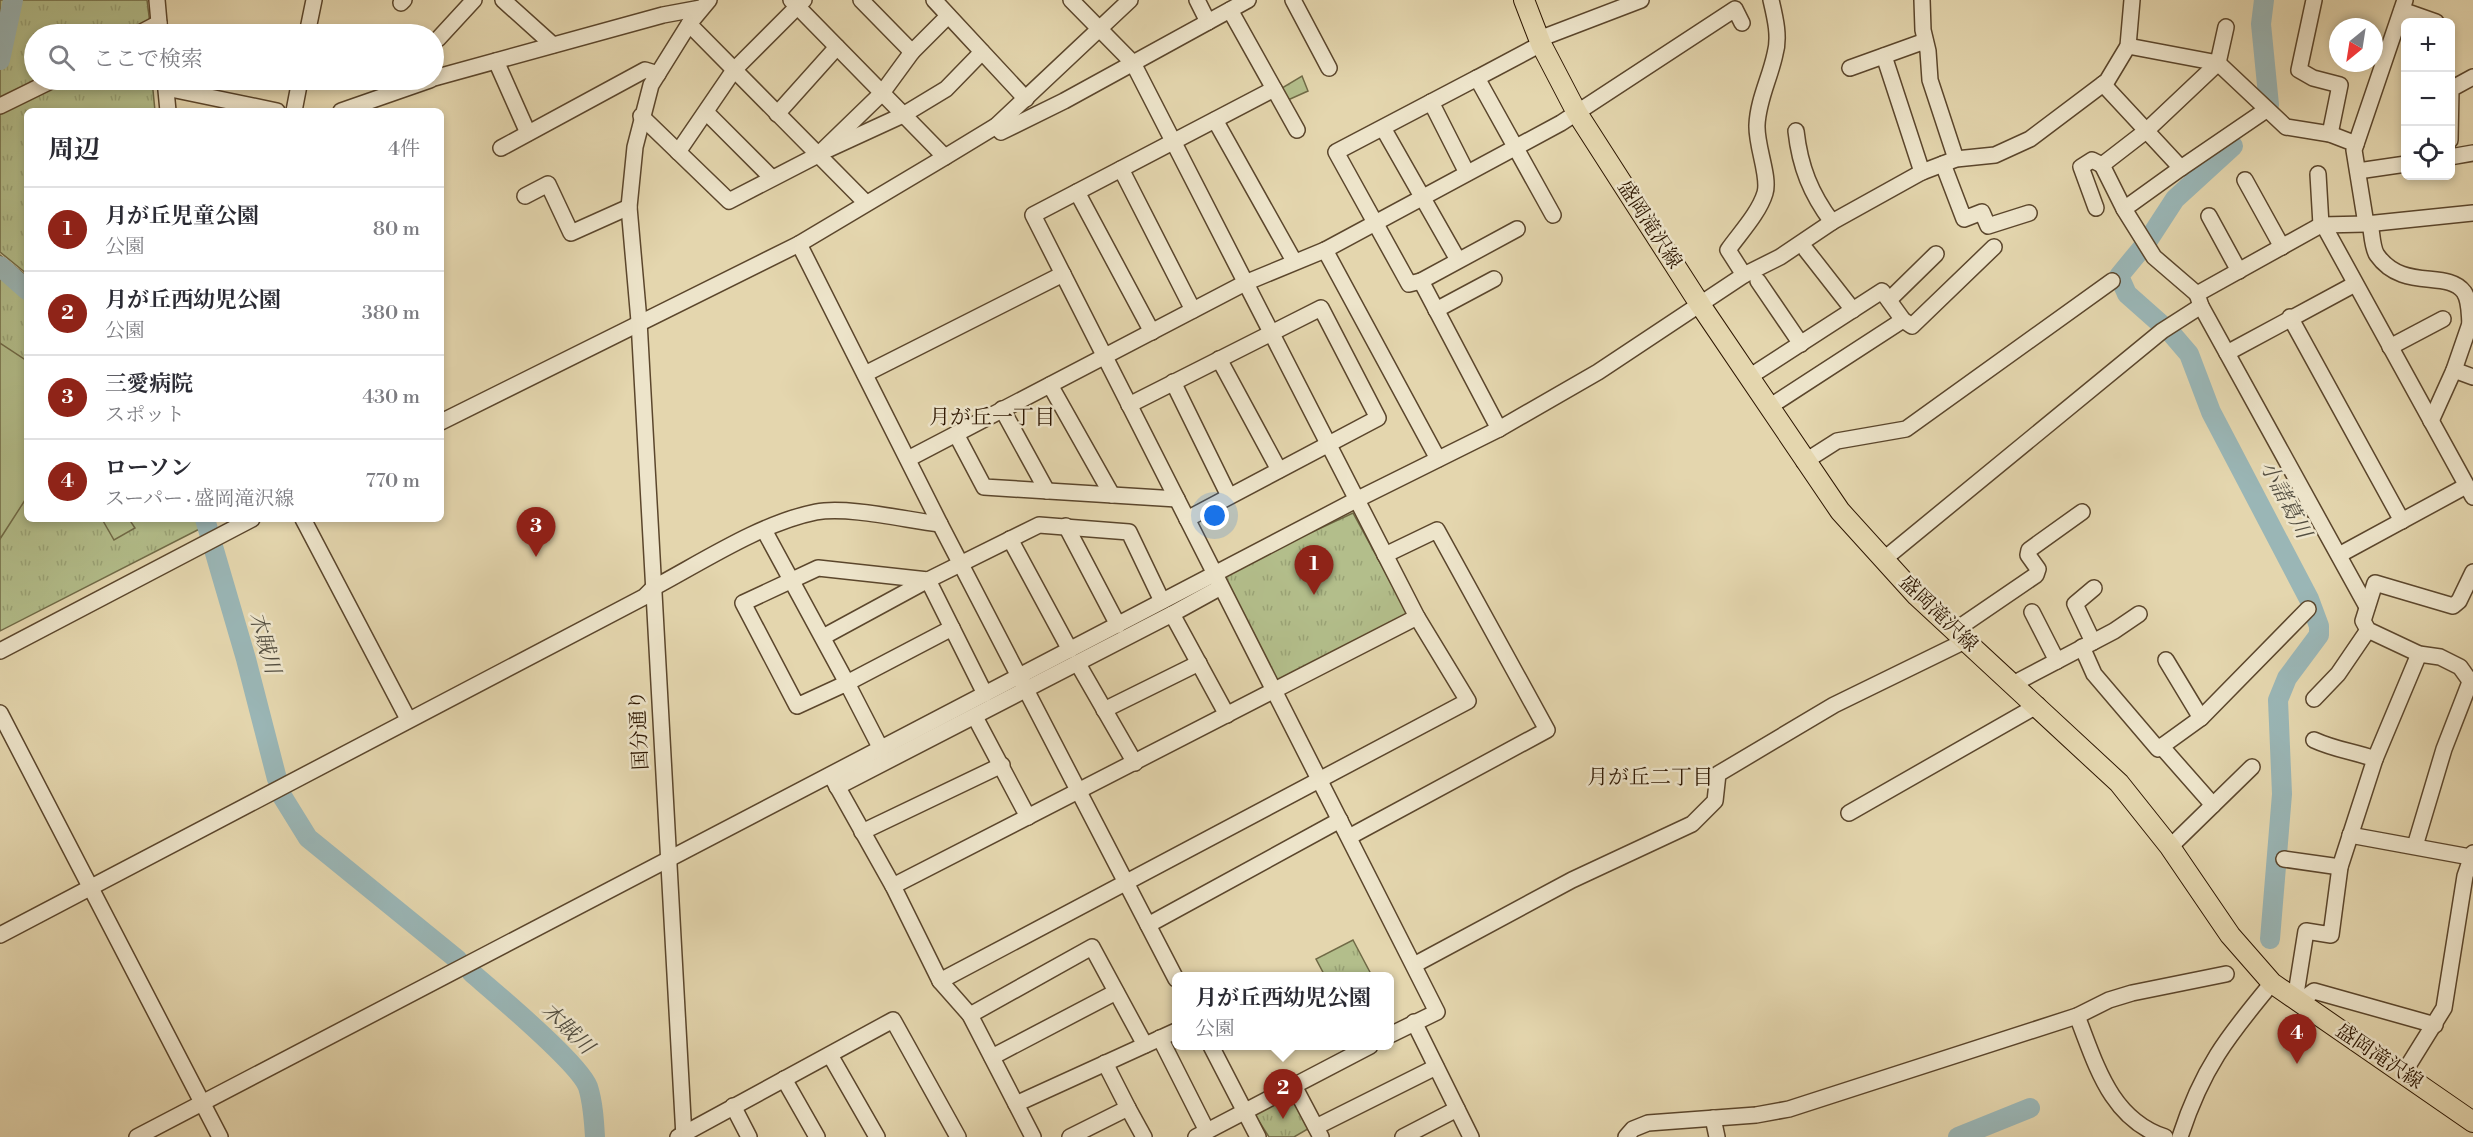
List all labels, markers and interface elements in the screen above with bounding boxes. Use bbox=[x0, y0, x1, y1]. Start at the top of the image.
north arrow bbox=[2329, 18, 2383, 72]
map controls bbox=[2401, 18, 2455, 180]
button: + bbox=[2401, 18, 2455, 72]
search box bbox=[24, 24, 444, 90]
icon: search bbox=[45, 41, 78, 74]
text: ここで検索 bbox=[93, 46, 203, 73]
button: − bbox=[2401, 72, 2455, 126]
button: locate bbox=[2401, 126, 2455, 180]
text: 周辺 bbox=[48, 134, 100, 166]
text: 4件 bbox=[388, 137, 420, 162]
street label: 盛岡滝沢線 bbox=[1611, 176, 1687, 274]
text: 月が丘児童公園 bbox=[105, 203, 259, 230]
text: 1 bbox=[63, 217, 72, 242]
text: 80 m bbox=[373, 217, 420, 242]
text: 公園 bbox=[105, 235, 145, 260]
text: 月が丘西幼児公園 bbox=[105, 287, 281, 314]
text: 2 bbox=[61, 301, 74, 326]
text: 380 m bbox=[362, 301, 420, 326]
text: 公園 bbox=[105, 319, 145, 344]
text: 三愛病院 bbox=[105, 371, 193, 398]
text: 3 bbox=[61, 385, 74, 410]
text: 430 m bbox=[362, 385, 420, 410]
text: スポット bbox=[105, 403, 185, 428]
district label: 月が丘一丁目 bbox=[929, 405, 1055, 431]
text: ローソン bbox=[105, 455, 192, 482]
water label: 小諸葛川 bbox=[2254, 457, 2317, 545]
text: 4 bbox=[61, 469, 74, 494]
text: 770 m bbox=[365, 469, 420, 494]
text: スーパー · 盛岡滝沢線 bbox=[105, 487, 295, 512]
your location bbox=[1200, 501, 1229, 530]
pin: 3 bbox=[516, 508, 556, 557]
pin: 1 bbox=[1294, 546, 1334, 595]
street label: 盛岡滝沢線 bbox=[1893, 570, 1983, 658]
water label: 木賊川 bbox=[243, 609, 286, 679]
street label: 国分通り bbox=[625, 689, 655, 771]
district label: 月が丘二丁目 bbox=[1587, 765, 1713, 791]
popup bbox=[1172, 972, 1394, 1050]
text: 月が丘西幼児公園 bbox=[1195, 985, 1371, 1012]
water label: 木賊川 bbox=[535, 998, 600, 1062]
pin: 4 bbox=[2278, 1014, 2316, 1064]
text: 公園 bbox=[1195, 1017, 1235, 1042]
street label: 盛岡滝沢線 bbox=[2331, 1019, 2427, 1095]
pin: 2 bbox=[1264, 1070, 1302, 1119]

